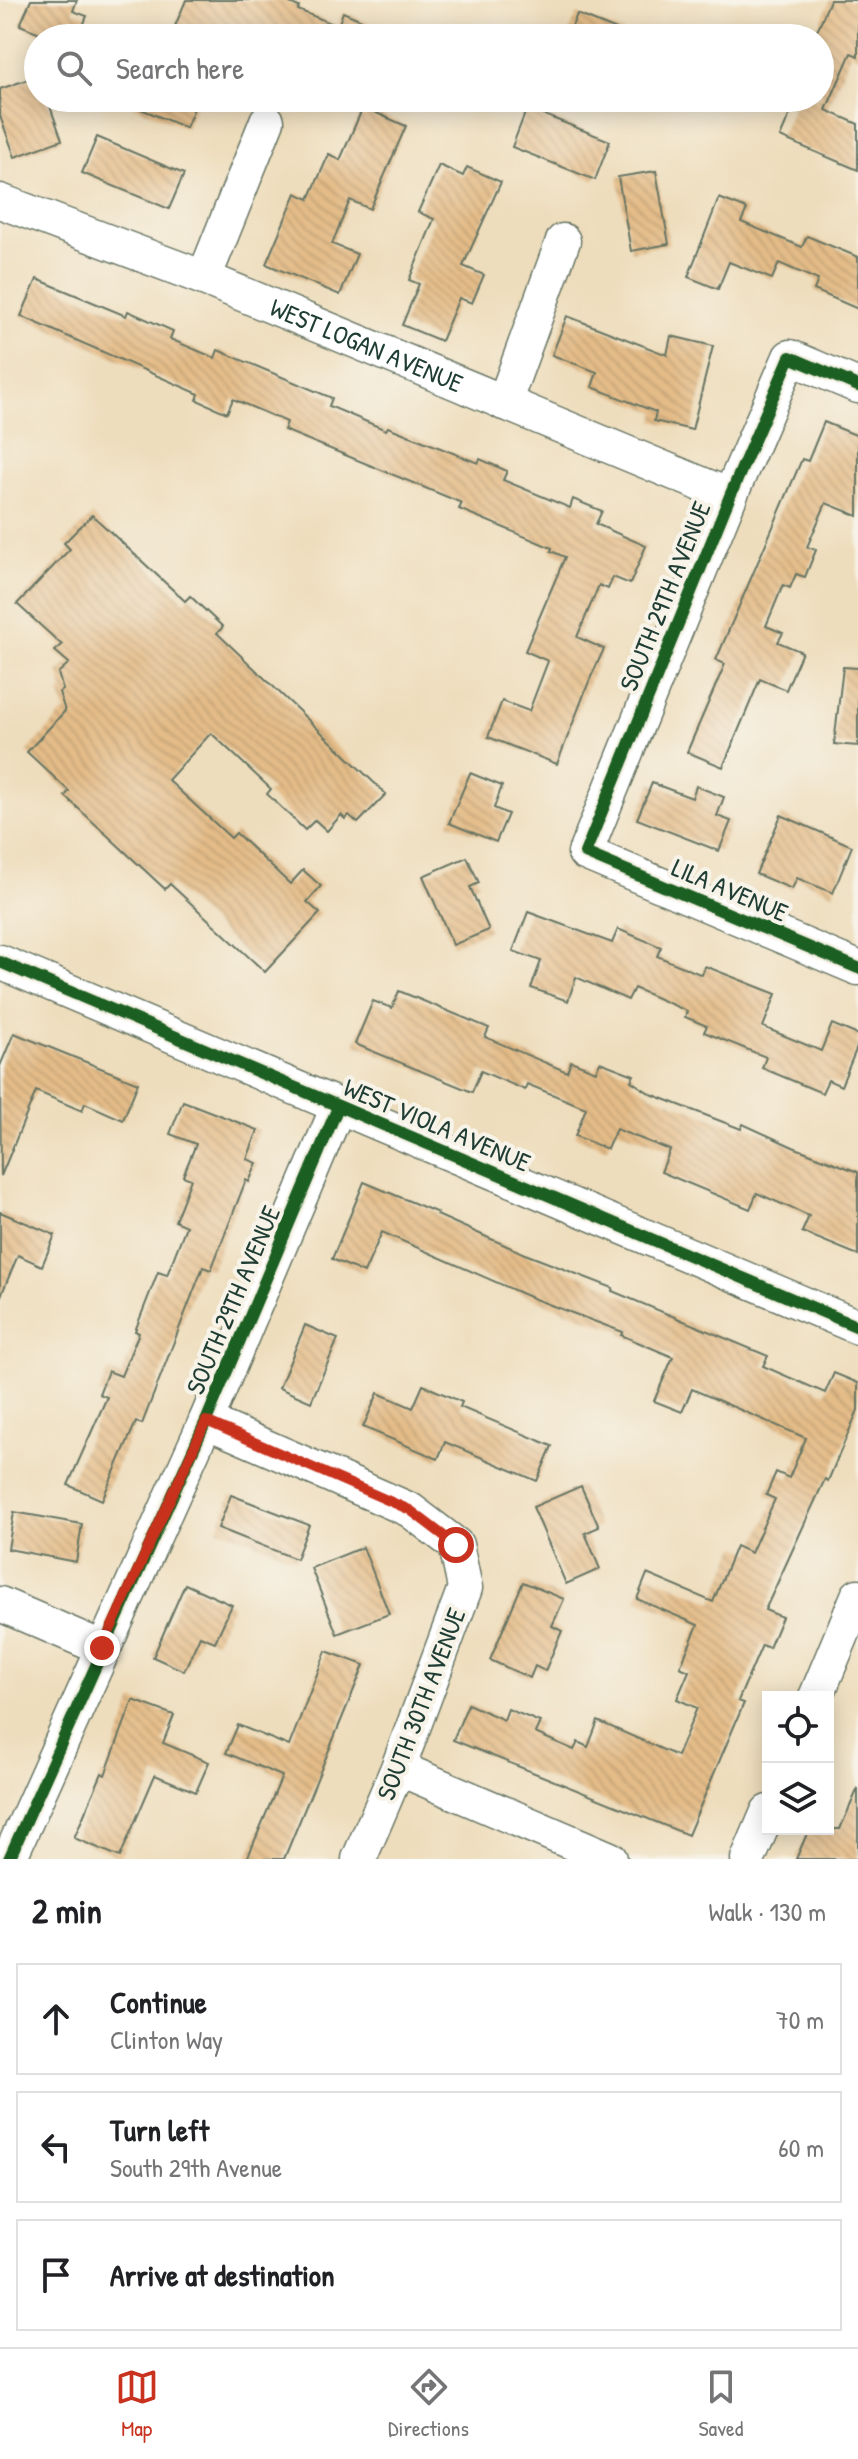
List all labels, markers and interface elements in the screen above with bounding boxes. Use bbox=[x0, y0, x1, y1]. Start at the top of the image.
search box bbox=[24, 24, 834, 112]
icon: search bbox=[52, 46, 96, 90]
text: Search here bbox=[116, 48, 244, 88]
street label: WEST LOGAN AVENUE bbox=[265, 289, 469, 401]
street label: SOUTH 29TH AVENUE bbox=[611, 495, 719, 696]
street label: LILA AVENUE bbox=[667, 849, 794, 930]
street label: WEST VIOLA AVENUE bbox=[339, 1069, 536, 1180]
street label: SOUTH 29TH AVENUE bbox=[177, 1200, 288, 1399]
route start bbox=[438, 1527, 474, 1563]
street label: SOUTH 30TH AVENUE bbox=[368, 1602, 473, 1805]
route end bbox=[84, 1630, 120, 1666]
map controls bbox=[762, 1691, 834, 1835]
button: locate bbox=[762, 1691, 834, 1763]
button: layers bbox=[762, 1763, 834, 1835]
text: 2 min bbox=[32, 1888, 102, 1934]
text: Walk · 130 m bbox=[709, 1894, 826, 1929]
text: Continue bbox=[110, 1982, 207, 2022]
icon: ahead bbox=[34, 1997, 78, 2041]
text: 70 m bbox=[776, 2002, 824, 2037]
text: Clinton Way bbox=[110, 2022, 223, 2057]
text: Turn left bbox=[110, 2110, 209, 2150]
icon: left bbox=[34, 2125, 78, 2169]
text: 60 m bbox=[778, 2130, 824, 2165]
text: South 29th Avenue bbox=[110, 2150, 282, 2185]
icon: arrive bbox=[34, 2253, 78, 2297]
text: Arrive at destination bbox=[110, 2255, 335, 2295]
tab: Map bbox=[115, 2365, 159, 2443]
tab: Directions bbox=[388, 2365, 469, 2443]
tab: Saved bbox=[698, 2365, 743, 2443]

